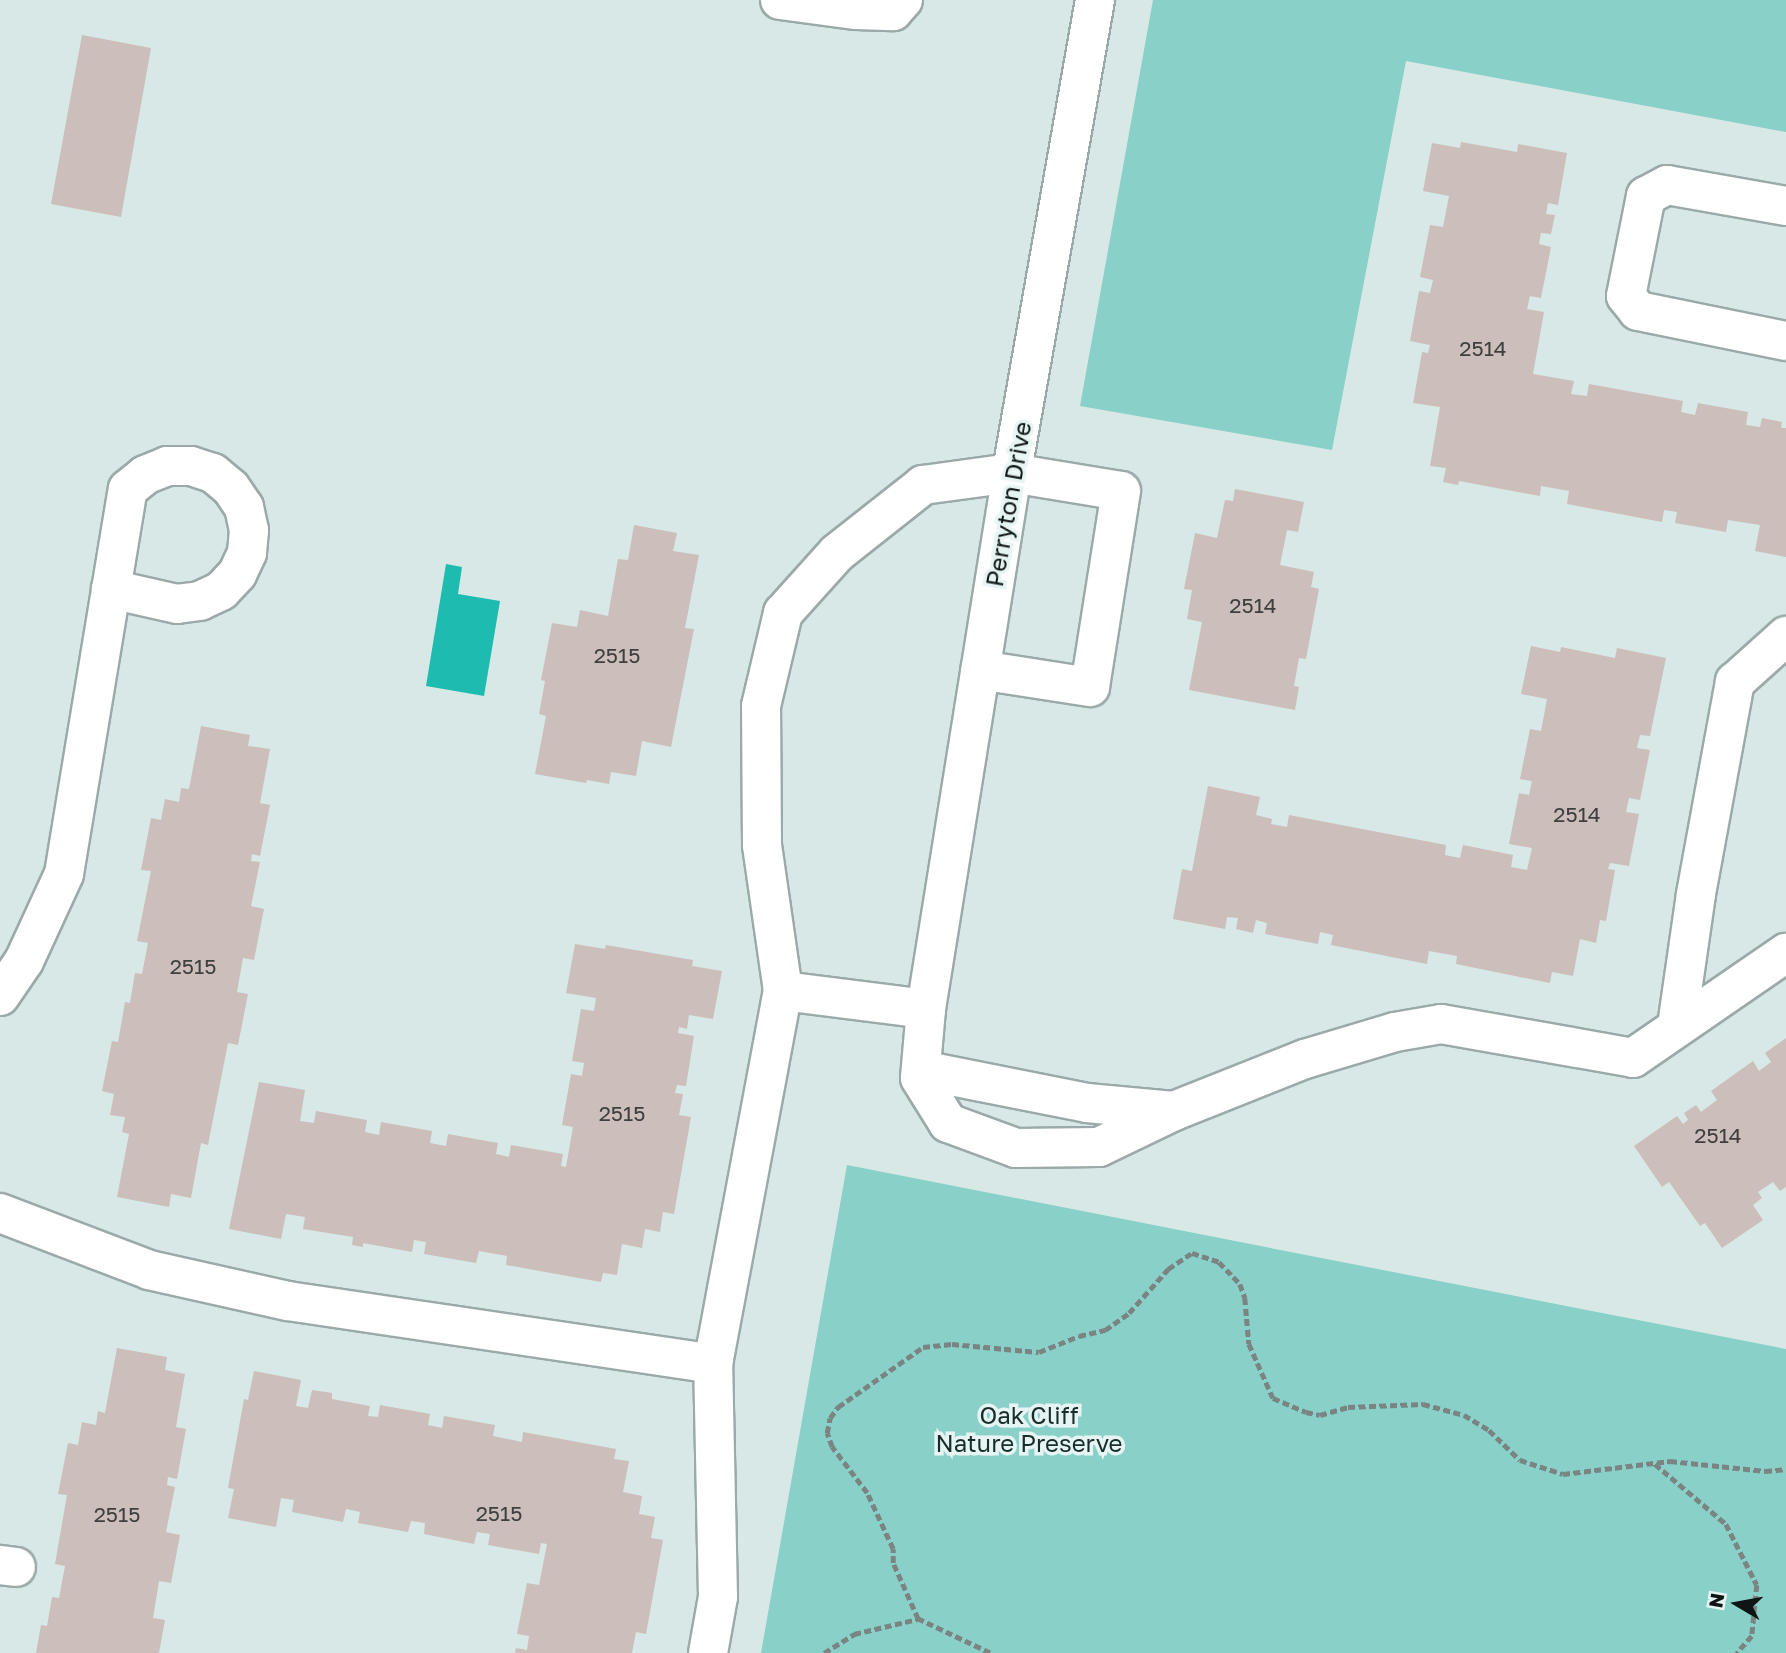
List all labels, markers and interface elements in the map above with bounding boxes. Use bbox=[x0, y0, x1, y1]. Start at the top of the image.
house number: 2514 bbox=[1459, 335, 1507, 361]
street label: Perryton Drive bbox=[979, 419, 1037, 589]
house number: 2514 bbox=[1229, 592, 1277, 618]
house number: 2515 bbox=[594, 642, 640, 668]
house number: 2514 bbox=[1553, 801, 1601, 827]
house number: 2515 bbox=[170, 953, 216, 979]
house number: 2515 bbox=[599, 1100, 645, 1126]
house number: 2514 bbox=[1694, 1122, 1742, 1148]
park label: Oak Cliff Nature Preserve bbox=[935, 1401, 1123, 1457]
house number: 2515 bbox=[476, 1500, 522, 1526]
house number: 2515 bbox=[94, 1501, 140, 1527]
north arrow bbox=[1702, 1569, 1772, 1639]
text: N bbox=[1703, 1591, 1728, 1609]

